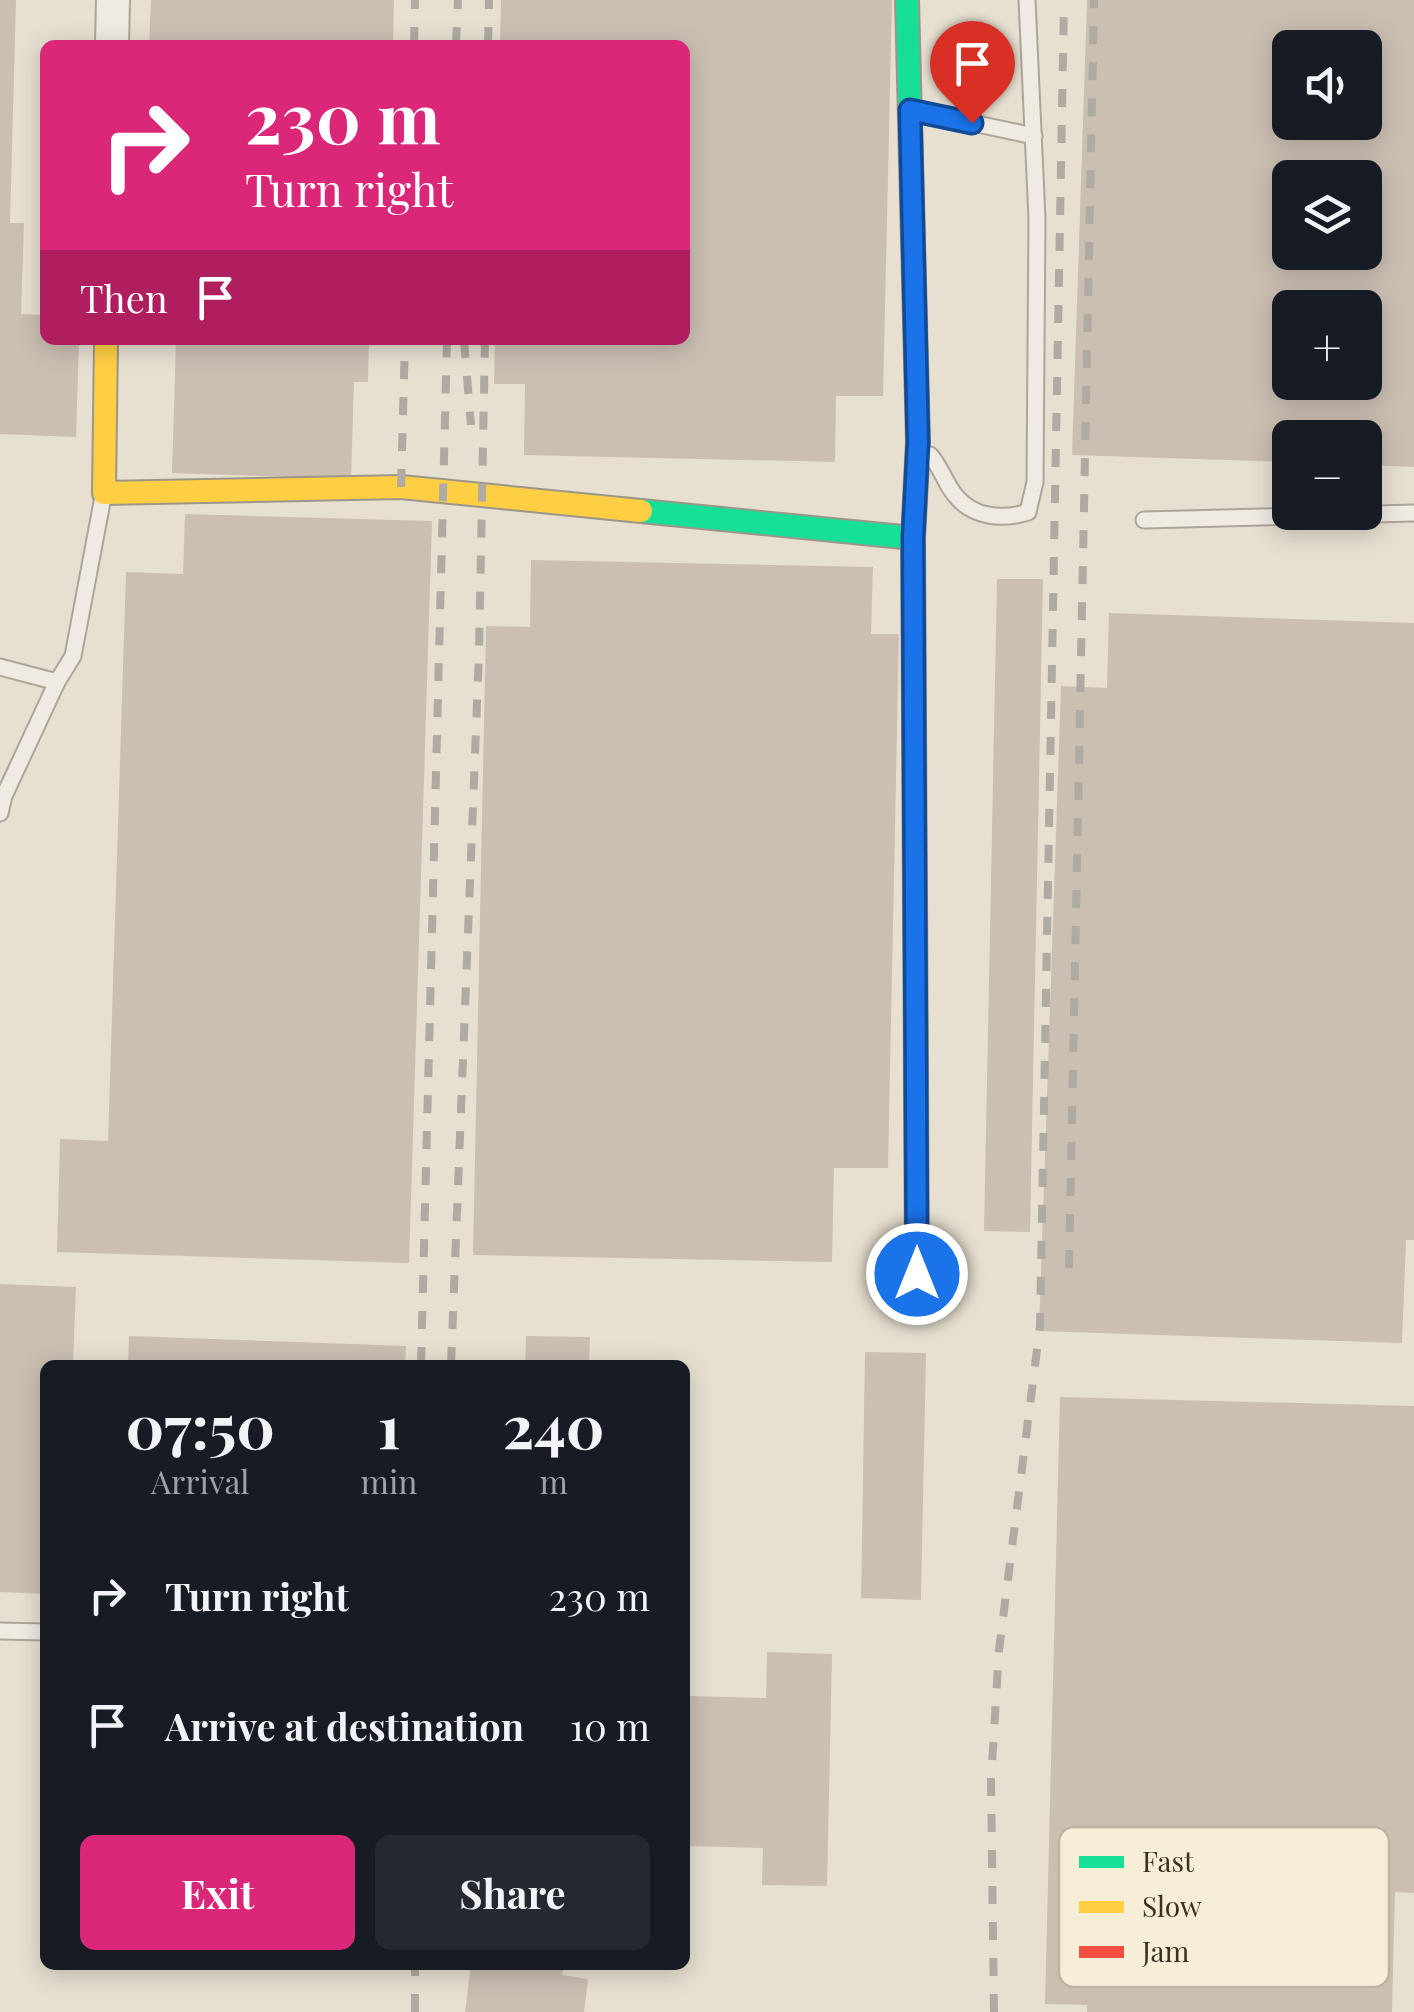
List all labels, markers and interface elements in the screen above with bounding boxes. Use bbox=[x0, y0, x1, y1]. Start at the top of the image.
pin bbox=[930, 21, 1015, 124]
map controls bbox=[1272, 30, 1382, 530]
button: sound bbox=[1272, 30, 1382, 140]
icon: arrive bbox=[945, 36, 1000, 91]
text: 230 m bbox=[245, 68, 441, 162]
icon: right bbox=[80, 80, 210, 210]
text: Turn right bbox=[245, 158, 453, 218]
button: layers bbox=[1272, 160, 1382, 270]
icon: arrive bbox=[188, 270, 243, 325]
text: Then bbox=[80, 272, 168, 323]
button: + bbox=[1272, 290, 1382, 400]
button: − bbox=[1272, 420, 1382, 530]
position arrow bbox=[865, 1222, 969, 1326]
text: 07:50 bbox=[125, 1384, 275, 1464]
text: 1 bbox=[377, 1384, 400, 1464]
text: 240 bbox=[503, 1384, 605, 1464]
text: Arrival bbox=[151, 1459, 250, 1502]
text: min bbox=[360, 1459, 417, 1502]
text: m bbox=[539, 1459, 568, 1502]
icon: right bbox=[80, 1568, 135, 1623]
text: Turn right bbox=[165, 1570, 349, 1621]
text: 230 m bbox=[549, 1570, 650, 1621]
icon: arrive bbox=[80, 1698, 135, 1753]
text: Arrive at destination bbox=[165, 1700, 524, 1751]
text: 10 m bbox=[570, 1700, 650, 1751]
legend bbox=[1059, 1827, 1389, 1987]
button: Exit bbox=[80, 1835, 355, 1950]
button: Share bbox=[375, 1835, 650, 1950]
text: Fast bbox=[1142, 1842, 1195, 1879]
text: Slow bbox=[1142, 1887, 1202, 1924]
text: Jam bbox=[1141, 1932, 1189, 1969]

